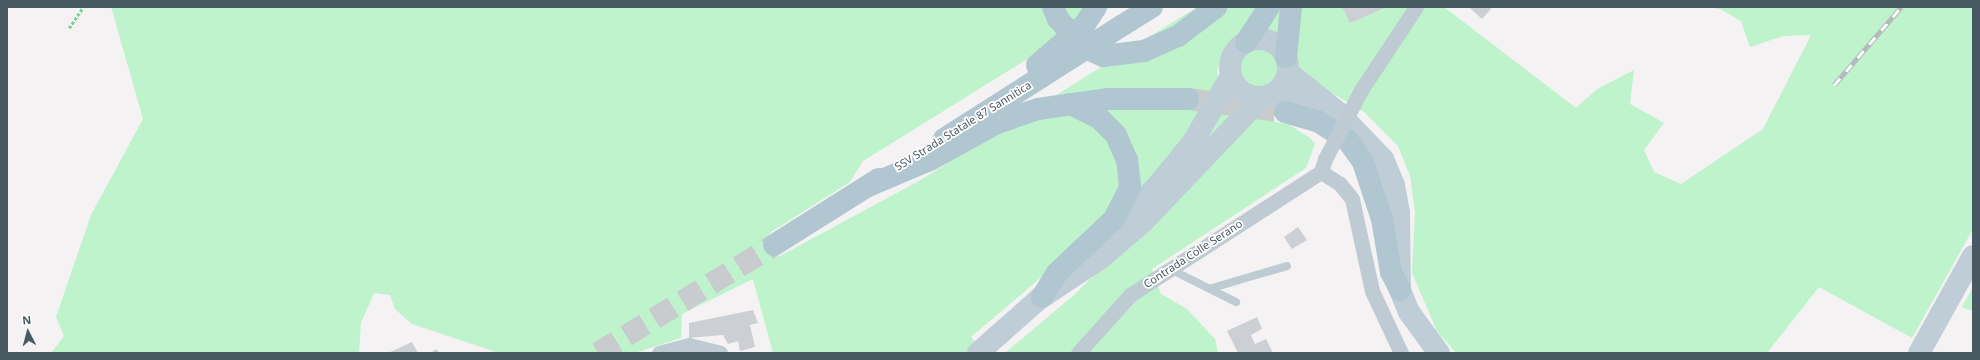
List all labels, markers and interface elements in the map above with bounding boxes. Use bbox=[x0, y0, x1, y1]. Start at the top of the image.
street label: SSV Strada Statale 87 Sannitica bbox=[892, 78, 1034, 174]
street label: Contrada Colle Serano bbox=[1141, 217, 1245, 291]
north arrow bbox=[8, 312, 48, 352]
text: N bbox=[21, 312, 32, 327]

